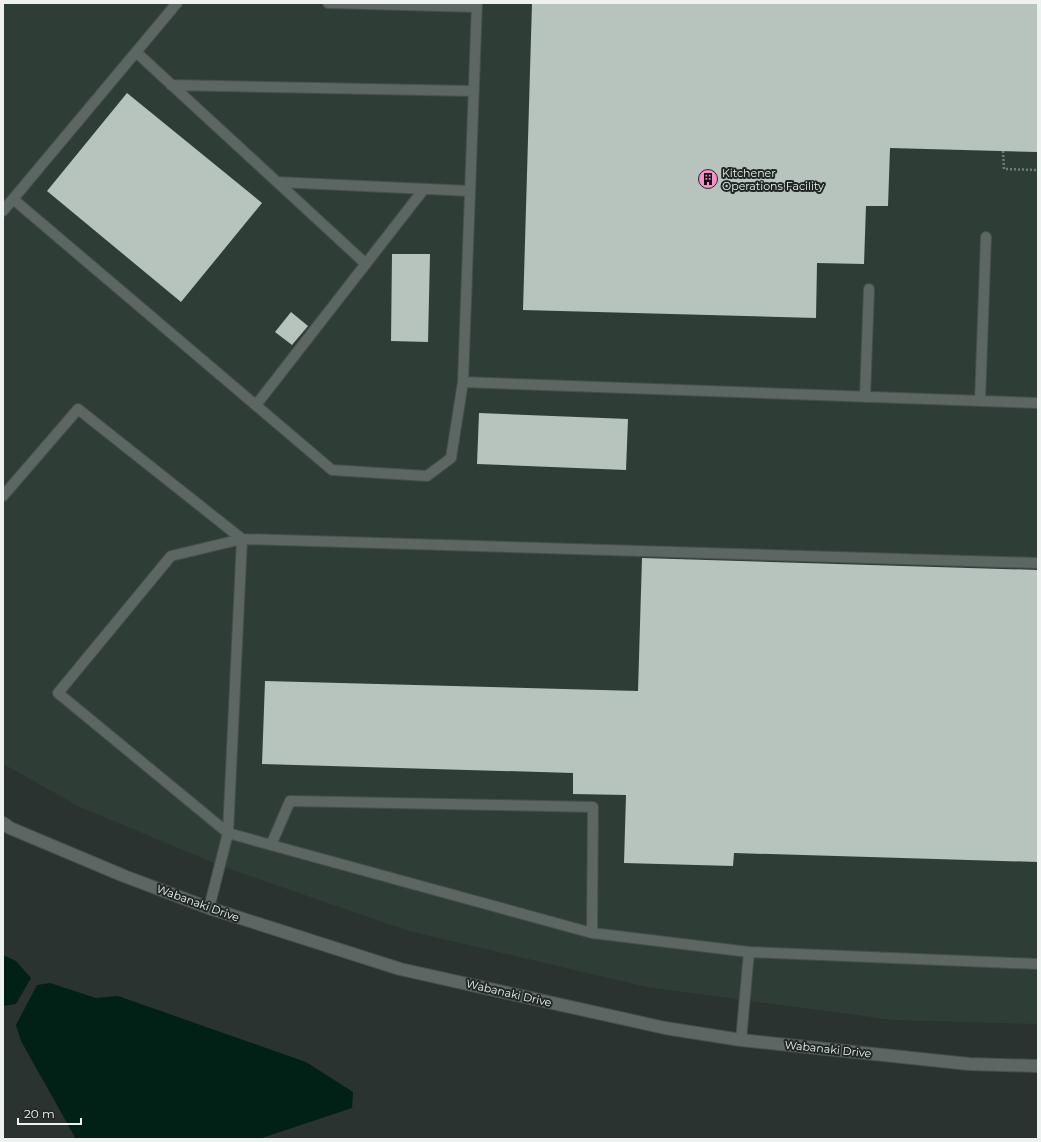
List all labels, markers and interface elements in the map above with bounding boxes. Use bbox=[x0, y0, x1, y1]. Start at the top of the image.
place label: Kitchener Operations Facility bbox=[722, 166, 824, 193]
building icon: Kitchener Operations Facility bbox=[697, 168, 719, 190]
street label: Wabanaki Drive bbox=[155, 882, 242, 925]
street label: Wabanaki Drive bbox=[465, 976, 553, 1010]
street label: Wabanaki Drive bbox=[784, 1037, 872, 1061]
scale bar bbox=[18, 1100, 81, 1126]
text: 20 m bbox=[24, 1106, 55, 1121]

